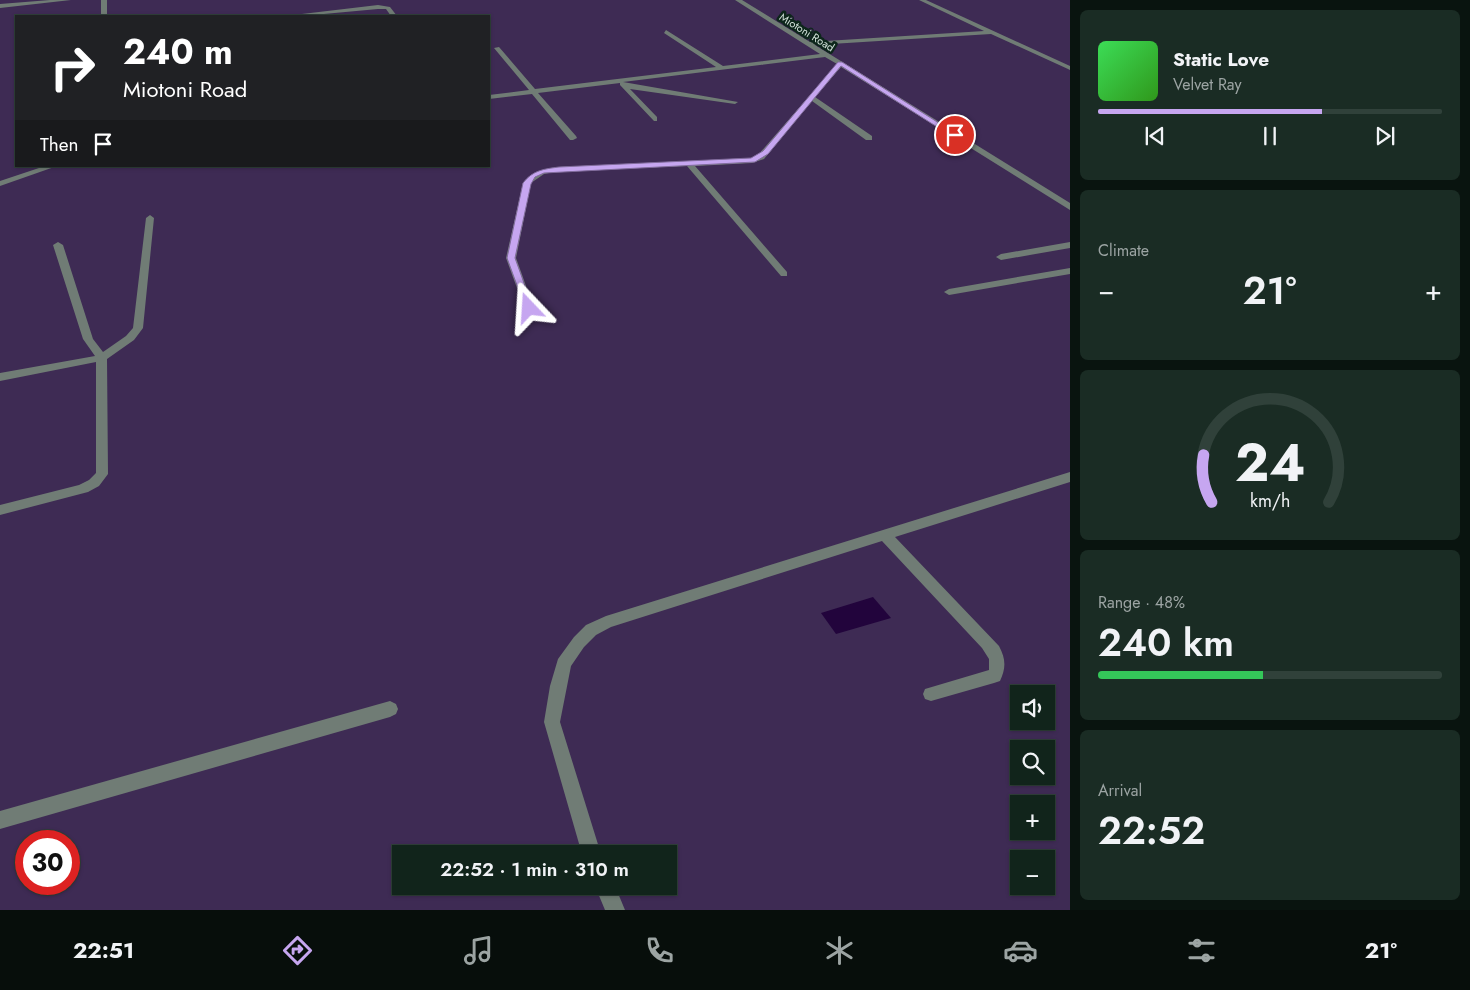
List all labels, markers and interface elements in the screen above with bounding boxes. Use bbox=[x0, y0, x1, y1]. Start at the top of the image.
street label: Miotoni Road bbox=[776, 9, 838, 55]
text: 240 m bbox=[123, 27, 233, 77]
icon: right bbox=[40, 35, 105, 100]
text: Static Love bbox=[1173, 46, 1269, 73]
text: Miotoni Road bbox=[123, 73, 247, 105]
text: Velvet Ray bbox=[1173, 73, 1242, 96]
pin bbox=[934, 114, 976, 156]
icon: arrive bbox=[941, 121, 969, 149]
icon: previous bbox=[1141, 122, 1169, 150]
icon: pause bbox=[1256, 122, 1284, 150]
icon: next bbox=[1371, 122, 1399, 150]
icon: arrive bbox=[89, 130, 117, 158]
text: Then bbox=[40, 131, 79, 158]
text: Climate bbox=[1098, 239, 1149, 262]
text: 21° bbox=[1243, 263, 1296, 318]
text: − bbox=[1098, 270, 1115, 311]
text: + bbox=[1425, 270, 1442, 311]
position arrow bbox=[502, 281, 554, 333]
text: 24 bbox=[1235, 425, 1305, 501]
text: km/h bbox=[1250, 488, 1290, 514]
text: Range · 48% bbox=[1098, 591, 1185, 614]
text: 240 km bbox=[1098, 615, 1234, 670]
map controls bbox=[1010, 685, 1055, 895]
button: sound bbox=[1010, 685, 1055, 730]
button: search bbox=[1010, 740, 1055, 785]
text: Arrival bbox=[1098, 779, 1142, 802]
button: + bbox=[1010, 795, 1055, 840]
text: 22:52 bbox=[1098, 803, 1205, 858]
speed limit sign: 30 bbox=[15, 830, 80, 895]
button: − bbox=[1010, 850, 1055, 895]
text: 22:52 · 1 min · 310 m bbox=[440, 856, 629, 883]
icon: directions bbox=[280, 933, 315, 968]
icon: music bbox=[461, 933, 496, 968]
icon: phone bbox=[642, 933, 677, 968]
icon: climate bbox=[822, 933, 857, 968]
icon: car bbox=[1003, 933, 1038, 968]
icon: filters bbox=[1184, 933, 1219, 968]
text: 22:51 bbox=[73, 934, 134, 966]
text: 21° bbox=[1365, 934, 1397, 966]

